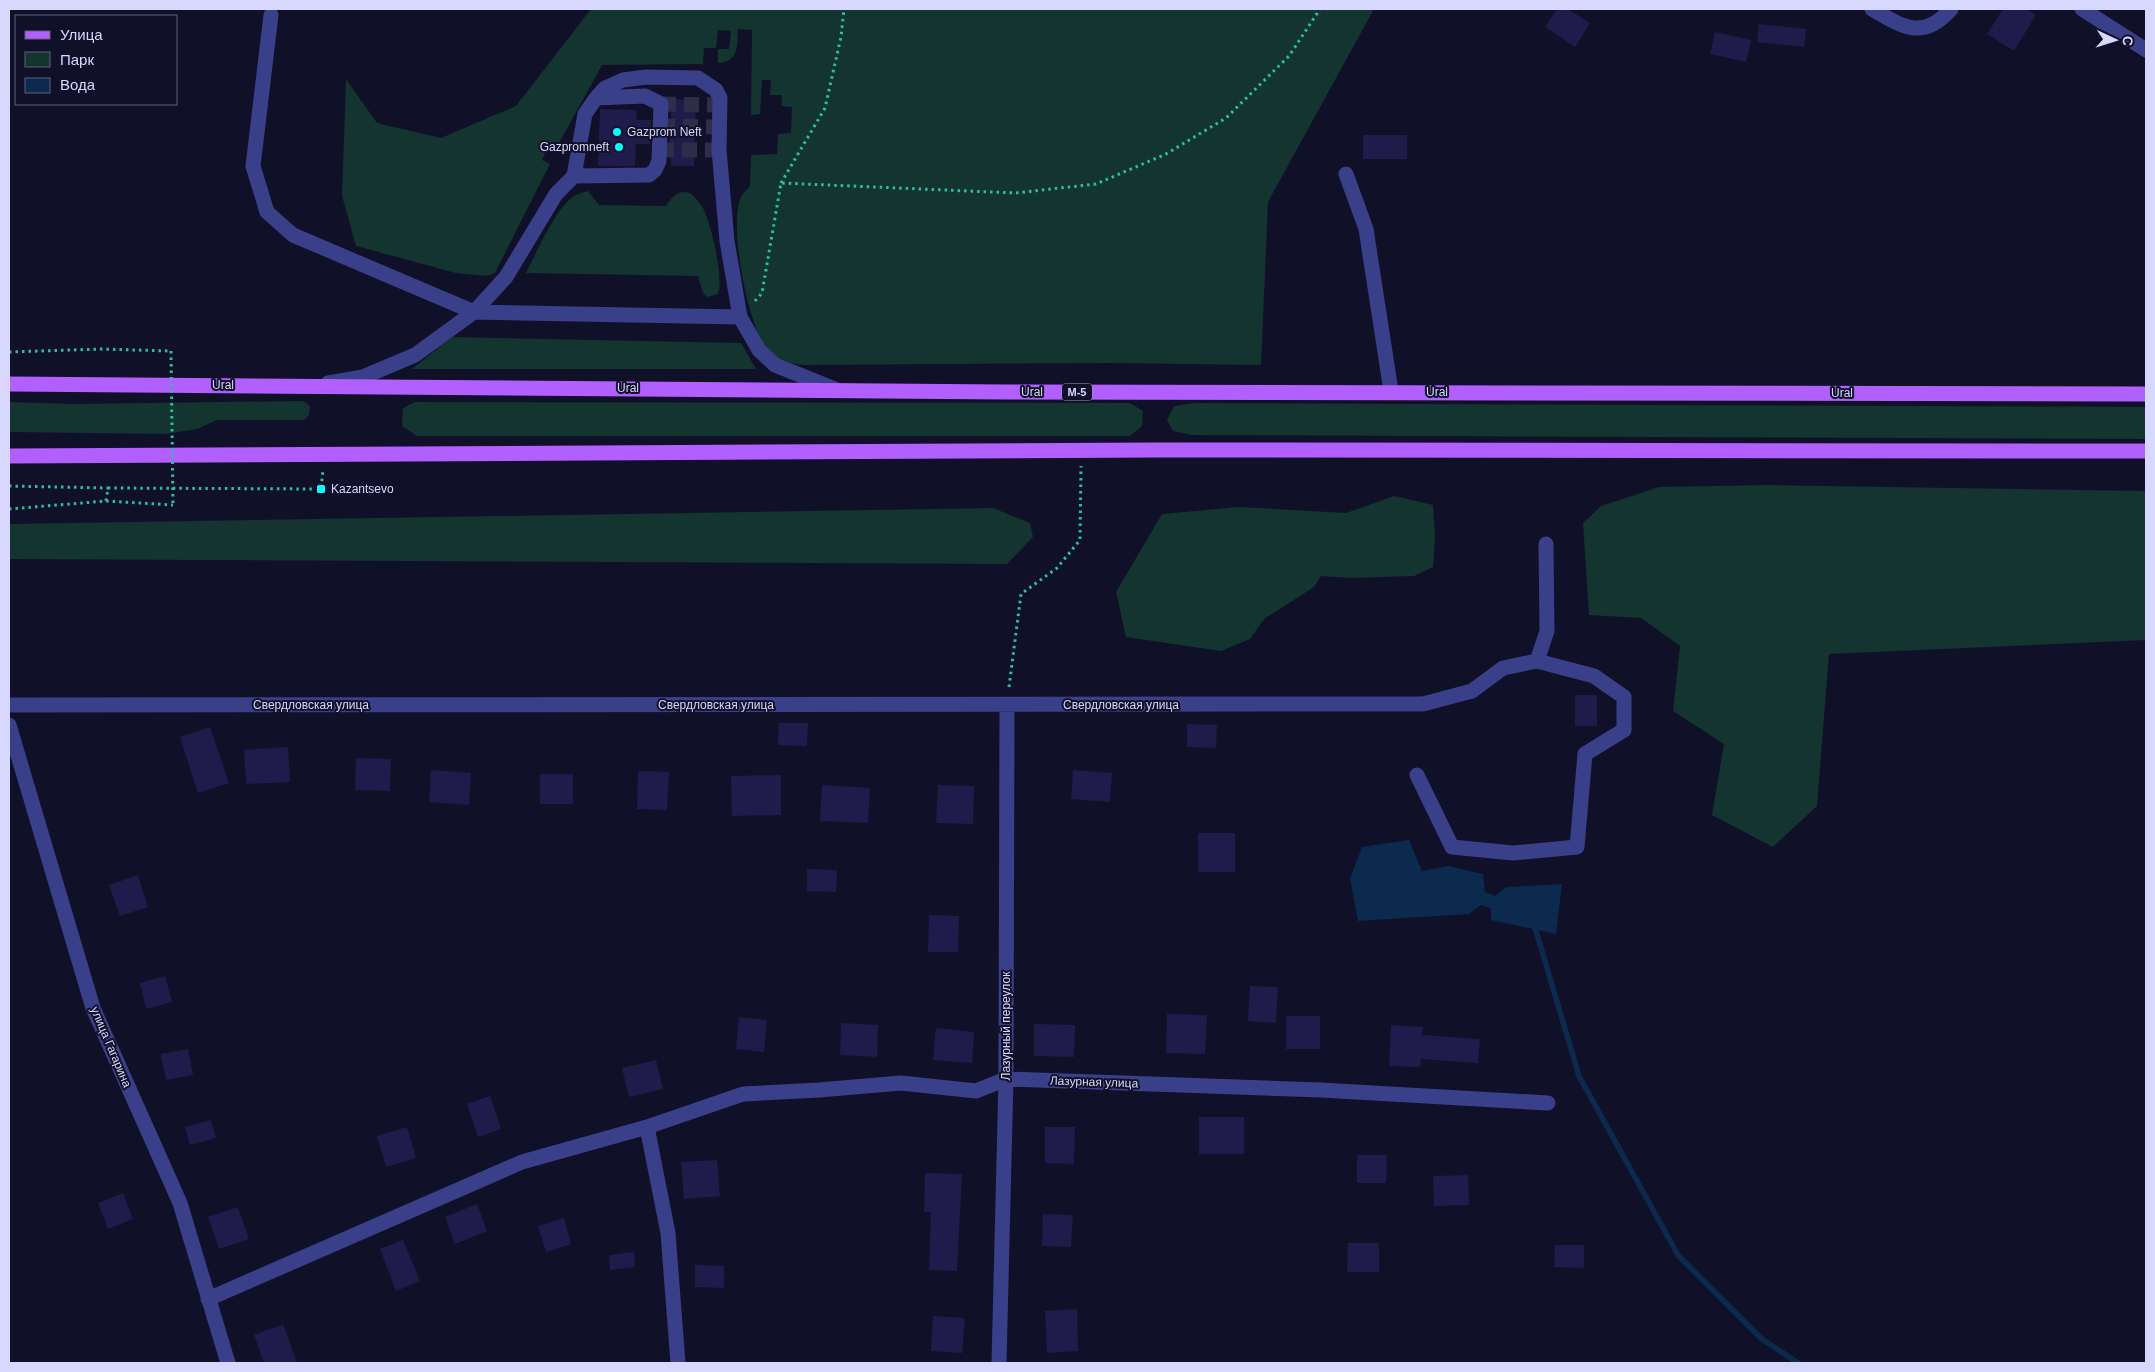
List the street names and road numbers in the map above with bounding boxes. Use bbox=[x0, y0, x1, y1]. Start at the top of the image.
street label: Ural bbox=[212, 378, 234, 392]
street label: Ural bbox=[617, 381, 639, 395]
road number: М-5 bbox=[1062, 384, 1092, 401]
street label: Ural bbox=[1021, 385, 1043, 399]
street label: Ural bbox=[1426, 385, 1448, 399]
street label: Ural bbox=[1831, 386, 1853, 400]
street label: Свердловская улица bbox=[253, 698, 369, 712]
street label: Свердловская улица bbox=[658, 698, 774, 712]
street label: Свердловская улица bbox=[1063, 698, 1179, 712]
street label: Лазурный переулок bbox=[999, 971, 1013, 1080]
street label: улица Гагарина bbox=[88, 1005, 134, 1090]
street label: Лазурная улица bbox=[1050, 1073, 1139, 1091]

